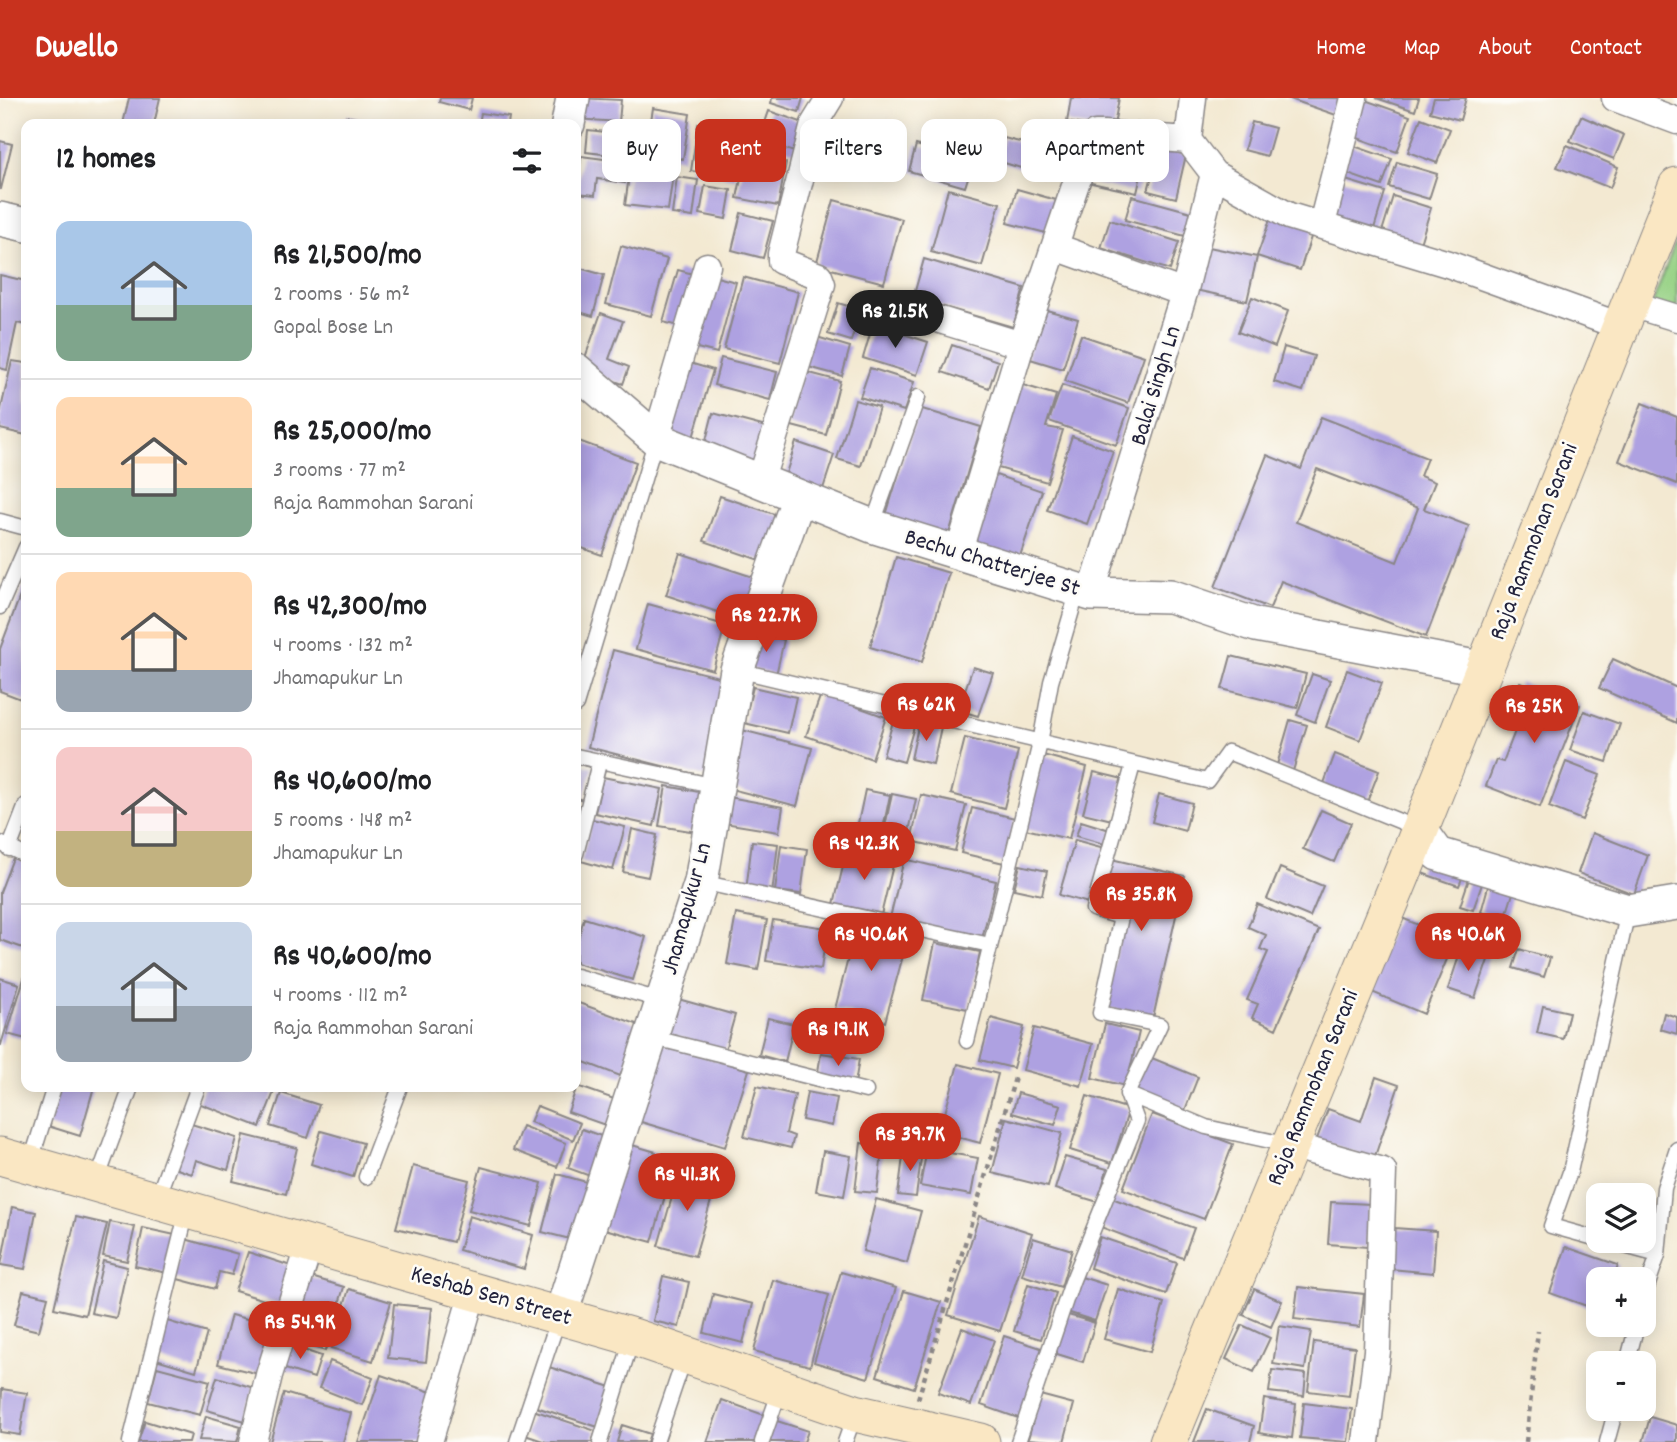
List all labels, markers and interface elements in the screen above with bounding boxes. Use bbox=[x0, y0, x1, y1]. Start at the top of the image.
text: Dwello bbox=[35, 26, 118, 73]
text: Home bbox=[1316, 32, 1366, 66]
text: Map bbox=[1404, 32, 1440, 66]
text: About bbox=[1478, 32, 1532, 66]
text: Contact bbox=[1570, 32, 1642, 66]
chip: Buy bbox=[602, 119, 681, 182]
chip: Rent bbox=[695, 119, 786, 182]
chip: Filters bbox=[800, 119, 907, 182]
chip: New bbox=[921, 119, 1007, 182]
chip: Apartment bbox=[1021, 119, 1169, 182]
text: 12 homes bbox=[56, 140, 156, 183]
icon: filters bbox=[508, 142, 546, 180]
text: Rs 21,500/mo bbox=[273, 236, 422, 279]
icon: home bbox=[112, 249, 196, 333]
text: 2 rooms · 56 m² bbox=[273, 279, 410, 312]
pin: Rs 21.5K bbox=[823, 290, 967, 350]
text: Rs 21.5K bbox=[862, 296, 928, 329]
text: Gopal Bose Ln bbox=[273, 312, 393, 345]
street label: Balai Singh Ln bbox=[1123, 322, 1191, 450]
text: Rs 25,000/mo bbox=[273, 412, 431, 455]
icon: home bbox=[112, 425, 196, 509]
street label: Raja Rammohan Sarani bbox=[1482, 438, 1588, 646]
text: 3 rooms · 77 m² bbox=[273, 455, 406, 488]
text: Raja Rammohan Sarani bbox=[273, 488, 473, 521]
street label: Bechu Chatterjee St bbox=[900, 521, 1084, 607]
text: Rs 42,300/mo bbox=[273, 587, 427, 630]
pin: Rs 22.7K bbox=[694, 594, 838, 654]
icon: home bbox=[112, 600, 196, 684]
text: Rs 22.7K bbox=[731, 600, 801, 633]
text: 4 rooms · 132 m² bbox=[273, 630, 413, 663]
text: Jhamapukur Ln bbox=[273, 663, 403, 696]
pin: Rs 62K bbox=[869, 684, 983, 743]
pin: Rs 25K bbox=[1477, 686, 1591, 745]
text: Rs 62K bbox=[897, 689, 955, 722]
text: Rs 25K bbox=[1505, 691, 1563, 724]
text: Rs 40,600/mo bbox=[273, 762, 432, 805]
icon: home bbox=[112, 775, 196, 859]
text: 5 rooms · 148 m² bbox=[273, 805, 412, 838]
pin: Rs 42.3K bbox=[792, 822, 936, 882]
text: Rs 42.3K bbox=[829, 828, 899, 861]
text: Jhamapukur Ln bbox=[273, 838, 403, 871]
street label: Jhamapukur Ln bbox=[654, 839, 722, 979]
pin: Rs 35.8K bbox=[1069, 874, 1213, 933]
text: Rs 35.8K bbox=[1106, 879, 1176, 912]
pin: Rs 40.6K bbox=[799, 914, 943, 973]
pin: Rs 40.6K bbox=[1396, 914, 1540, 973]
text: Rs 40.6K bbox=[834, 919, 908, 952]
text: Rs 40.6K bbox=[1431, 919, 1505, 952]
text: Rs 40,600/mo bbox=[273, 937, 432, 980]
icon: home bbox=[112, 950, 196, 1034]
text: 4 rooms · 112 m² bbox=[273, 980, 408, 1013]
street label: Raja Rammohan Sarani bbox=[1259, 985, 1369, 1191]
pin: Rs 19.1K bbox=[766, 1009, 910, 1068]
text: Raja Rammohan Sarani bbox=[273, 1013, 473, 1046]
text: Rs 19.1K bbox=[807, 1014, 869, 1047]
pin: Rs 39.7K bbox=[838, 1114, 982, 1173]
text: Rs 39.7K bbox=[875, 1119, 945, 1152]
pin: Rs 41.3K bbox=[615, 1154, 759, 1213]
text: Rs 41.3K bbox=[654, 1159, 720, 1192]
map controls bbox=[1586, 1183, 1656, 1421]
button: layers bbox=[1586, 1183, 1656, 1253]
street label: Keshab Sen Street bbox=[407, 1258, 576, 1336]
button: + bbox=[1586, 1267, 1656, 1337]
pin: Rs 54.9K bbox=[228, 1302, 372, 1361]
text: Rs 54.9K bbox=[264, 1307, 336, 1340]
button: − bbox=[1586, 1351, 1656, 1421]

